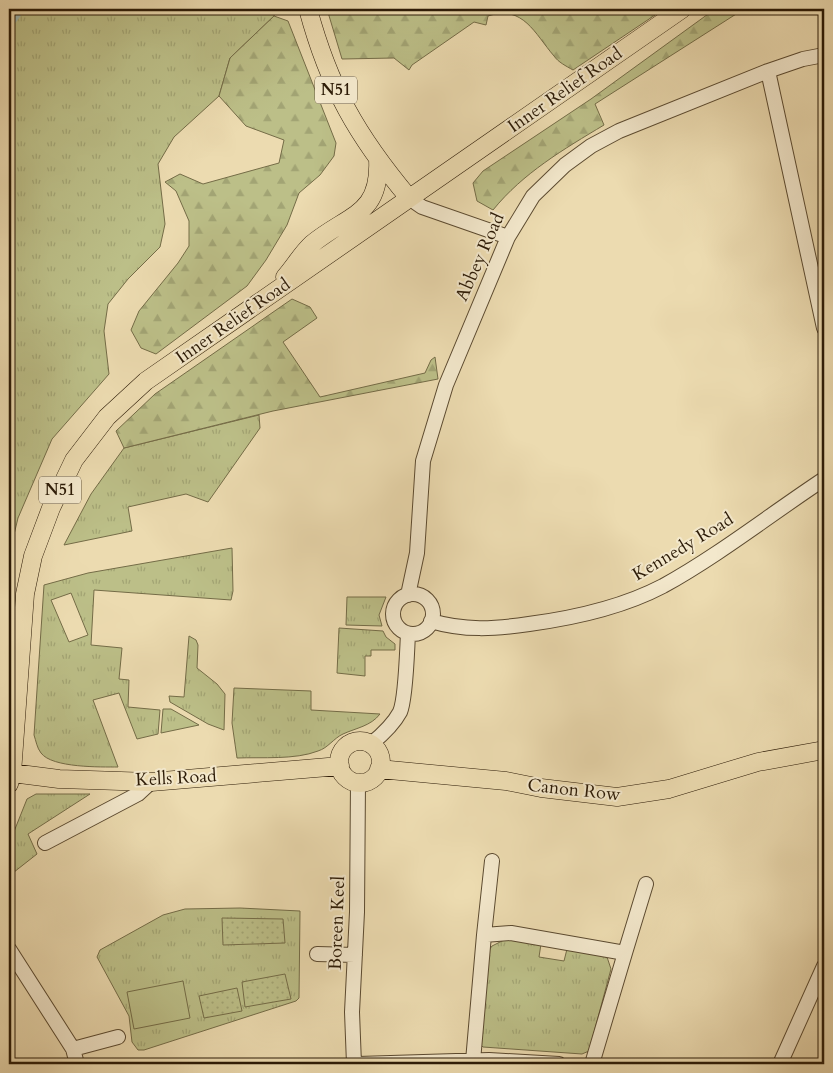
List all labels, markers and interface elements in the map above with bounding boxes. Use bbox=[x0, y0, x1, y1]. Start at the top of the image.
street label: Inner Relief Road bbox=[503, 41, 628, 139]
road number: N51 bbox=[315, 76, 357, 104]
street label: Abbey Road bbox=[449, 209, 511, 305]
street label: Inner Relief Road bbox=[171, 272, 296, 370]
road number: N51 bbox=[39, 476, 81, 504]
street label: Kennedy Road bbox=[628, 507, 739, 587]
street label: Kells Road bbox=[135, 763, 218, 793]
street label: Canon Row bbox=[526, 773, 622, 807]
street label: Boreen Keel bbox=[323, 875, 351, 971]

